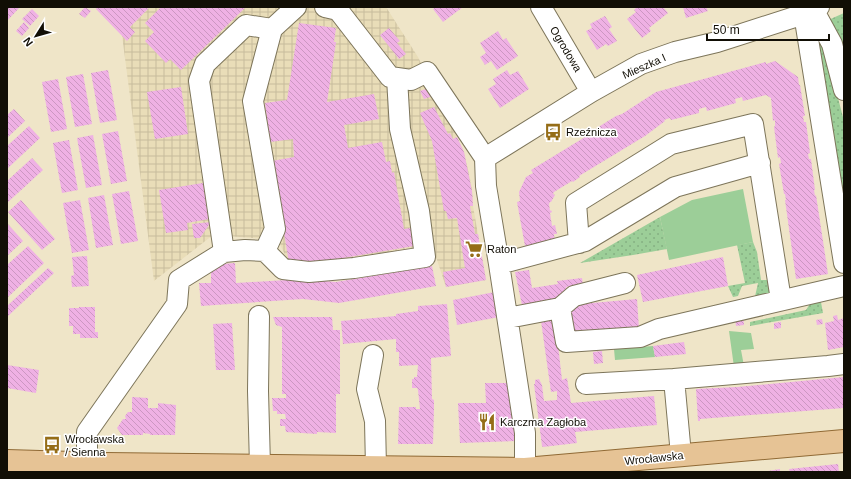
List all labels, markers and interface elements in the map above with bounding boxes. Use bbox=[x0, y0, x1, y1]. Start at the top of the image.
north arrow bbox=[16, 16, 56, 56]
scale bar bbox=[707, 16, 829, 42]
text: 50 m bbox=[713, 23, 740, 37]
street label: Ogrodowa bbox=[548, 24, 585, 75]
text: N bbox=[21, 35, 35, 49]
street label: Mieszka I bbox=[620, 51, 668, 81]
bus stop icon: Rzeźnicza bbox=[543, 122, 563, 142]
place label: Rzeźnicza bbox=[566, 126, 618, 138]
supermarket icon: Raton bbox=[464, 239, 484, 259]
place label: Raton bbox=[487, 243, 516, 255]
restaurant icon: Karczma Zagłoba bbox=[477, 412, 497, 432]
place label: Karczma Zagłoba bbox=[500, 416, 587, 428]
place label: Wrocławska / Sienna bbox=[65, 433, 125, 458]
bus stop icon: Wrocławska / Sienna bbox=[42, 435, 62, 455]
street label: Wrocławska bbox=[624, 449, 685, 467]

